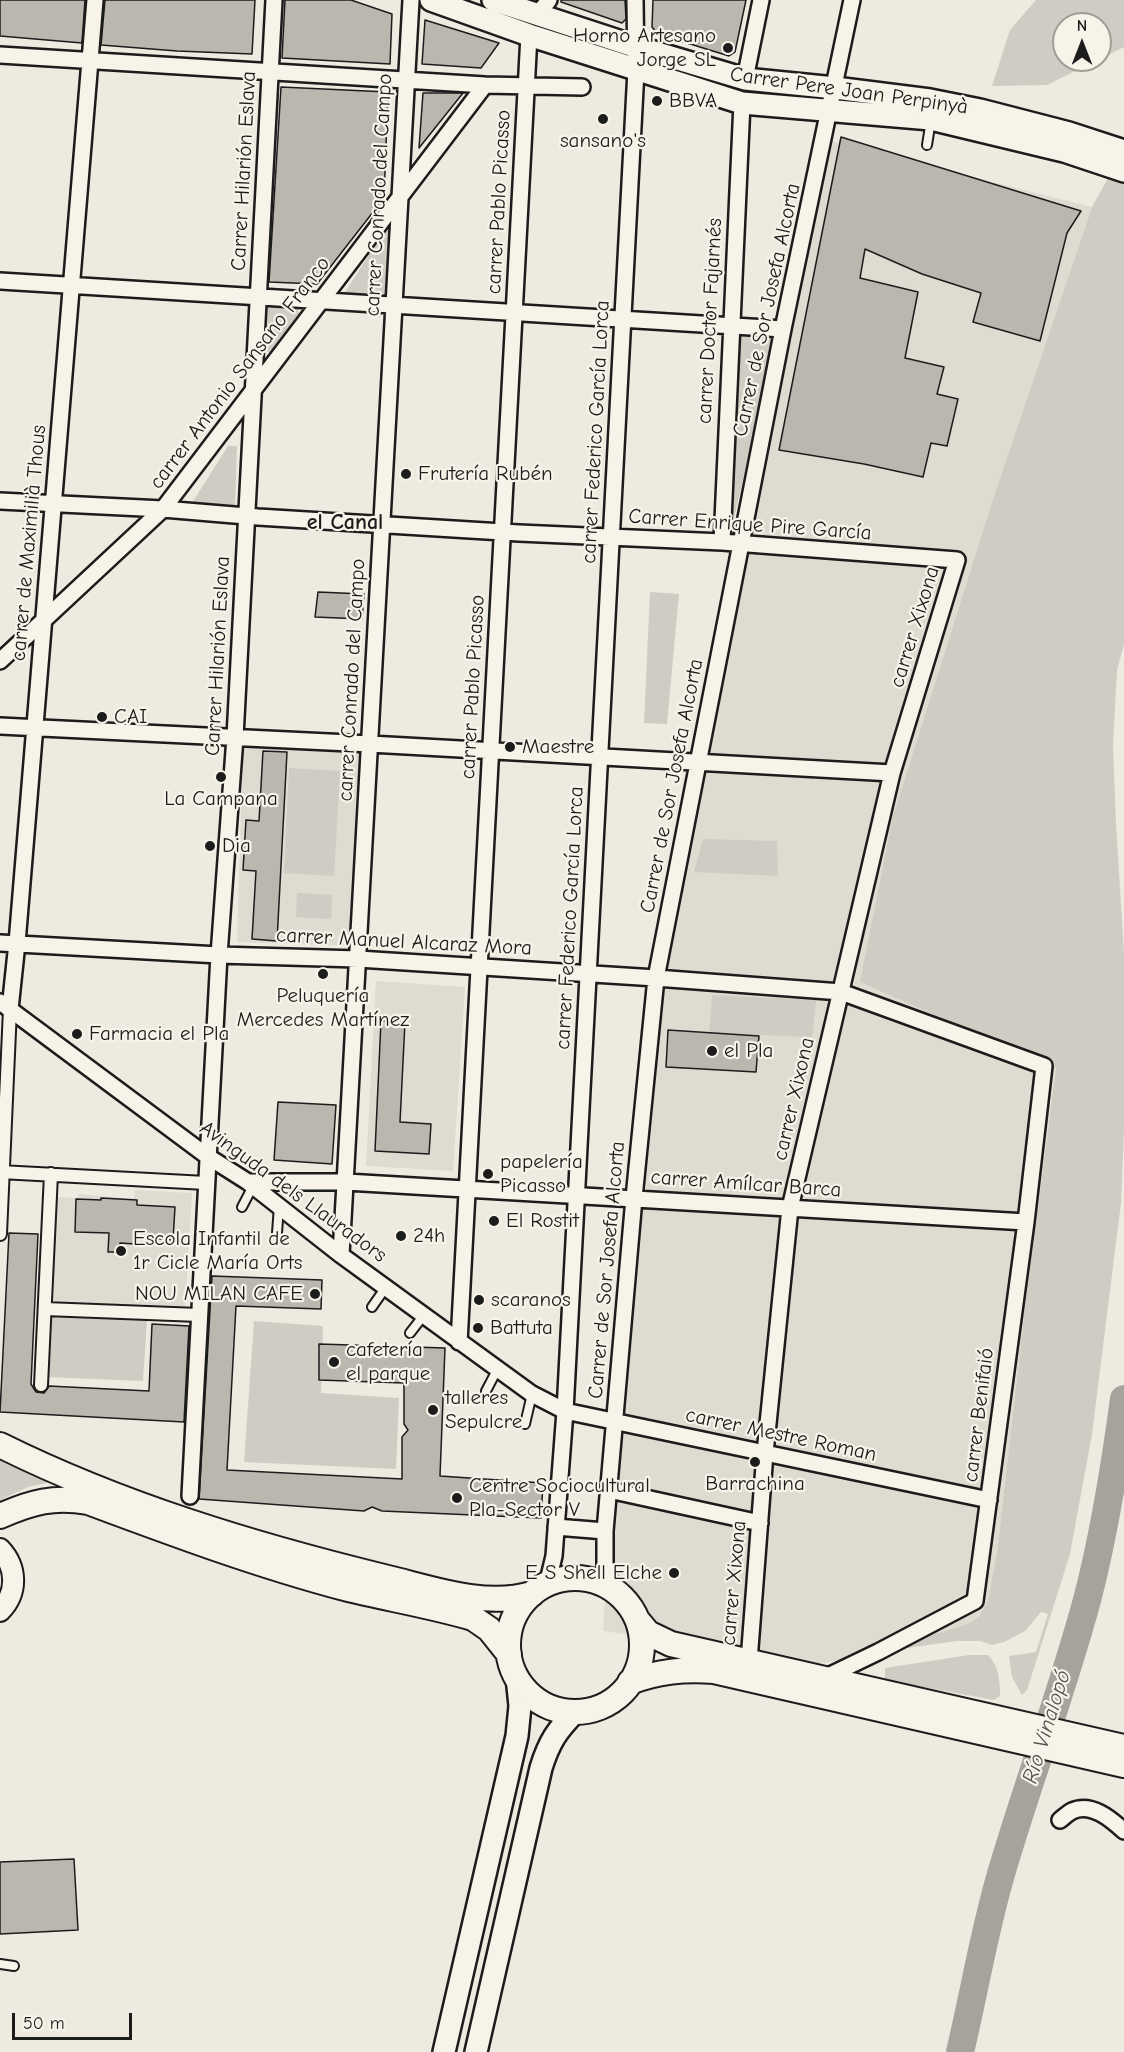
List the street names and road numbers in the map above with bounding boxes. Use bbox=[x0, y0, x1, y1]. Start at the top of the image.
street label: Carrer Pere Joan Perpinyà bbox=[728, 62, 970, 120]
street label: Carrer Hilarión Eslava bbox=[226, 70, 262, 272]
street label: carrer Conrado del Campo bbox=[360, 73, 398, 317]
street label: carrer Pablo Picasso bbox=[482, 109, 516, 295]
street label: Carrer de Sor Josefa Alcorta bbox=[728, 181, 806, 439]
street label: carrer Doctor Fajarnés bbox=[692, 217, 728, 425]
street label: carrer Antonio Sansano Franco bbox=[144, 252, 336, 494]
street label: carrer Federico García Lorca bbox=[577, 300, 615, 564]
street label: carrer de Maximilià Thous bbox=[6, 424, 52, 662]
street label: Carrer Enrique Pire García bbox=[628, 504, 872, 546]
street label: Carrer Hilarión Eslava bbox=[200, 555, 236, 757]
street label: carrer Conrado del Campo bbox=[333, 558, 371, 802]
street label: carrer Xixona bbox=[885, 563, 945, 691]
street label: carrer Pablo Picasso bbox=[456, 594, 490, 780]
street label: Carrer de Sor Josefa Alcorta bbox=[635, 657, 709, 915]
street label: carrer Federico García Lorca bbox=[551, 786, 589, 1050]
street label: carrer Manuel Alcaraz Mora bbox=[275, 923, 533, 961]
street label: carrer Xixona bbox=[768, 1035, 820, 1163]
street label: Avinguda dels Llauradors bbox=[195, 1116, 391, 1268]
street label: Carrer de Sor Josefa Alcorta bbox=[583, 1140, 631, 1400]
street label: carrer Amílcar Barca bbox=[650, 1165, 842, 1203]
street label: carrer Benifaió bbox=[958, 1346, 1000, 1484]
street label: carrer Mestre Roman bbox=[683, 1402, 879, 1468]
street label: carrer Xixona bbox=[716, 1519, 752, 1647]

